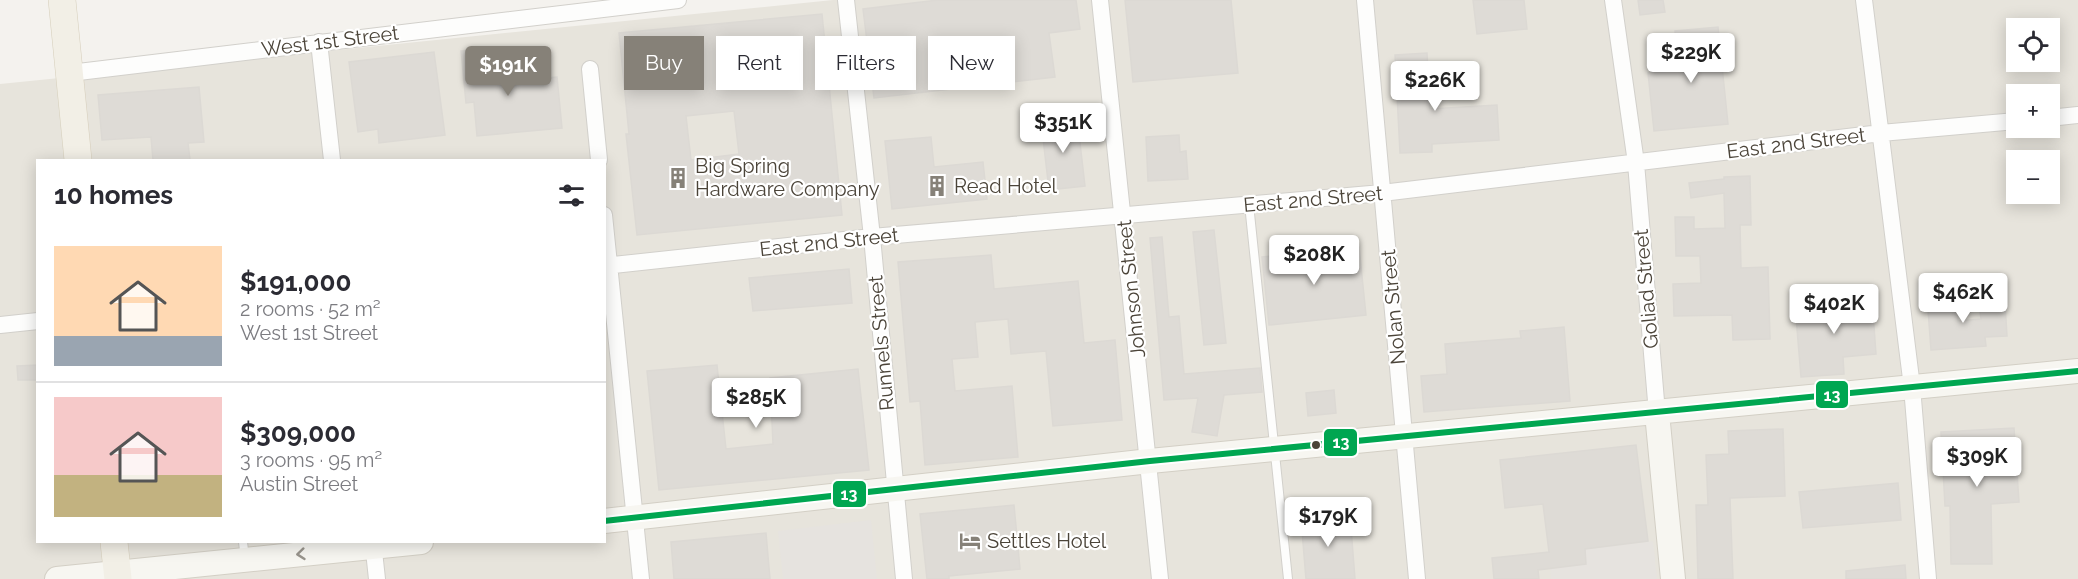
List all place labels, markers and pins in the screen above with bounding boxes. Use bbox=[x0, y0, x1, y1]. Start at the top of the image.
pin: $229K bbox=[1649, 33, 1733, 84]
pin: $191K bbox=[466, 46, 550, 97]
pin: $226K bbox=[1393, 61, 1477, 112]
pin: $351K bbox=[1021, 103, 1105, 154]
place label: Big Spring Hardware Company bbox=[695, 154, 880, 201]
building icon: Big Spring Hardware Company bbox=[666, 166, 690, 190]
building icon: Read Hotel bbox=[925, 174, 949, 198]
place label: Read Hotel bbox=[954, 174, 1058, 198]
pin: $208K bbox=[1272, 235, 1356, 286]
pin: $462K bbox=[1921, 273, 2005, 324]
pin: $402K bbox=[1792, 284, 1876, 335]
pin: $285K bbox=[714, 378, 798, 429]
pin: $309K bbox=[1935, 437, 2019, 488]
unlabelled marker bbox=[1310, 439, 1322, 451]
pin: $179K bbox=[1286, 497, 1370, 548]
hotel icon: Settles Hotel bbox=[958, 529, 982, 553]
place label: Settles Hotel bbox=[987, 529, 1107, 553]

